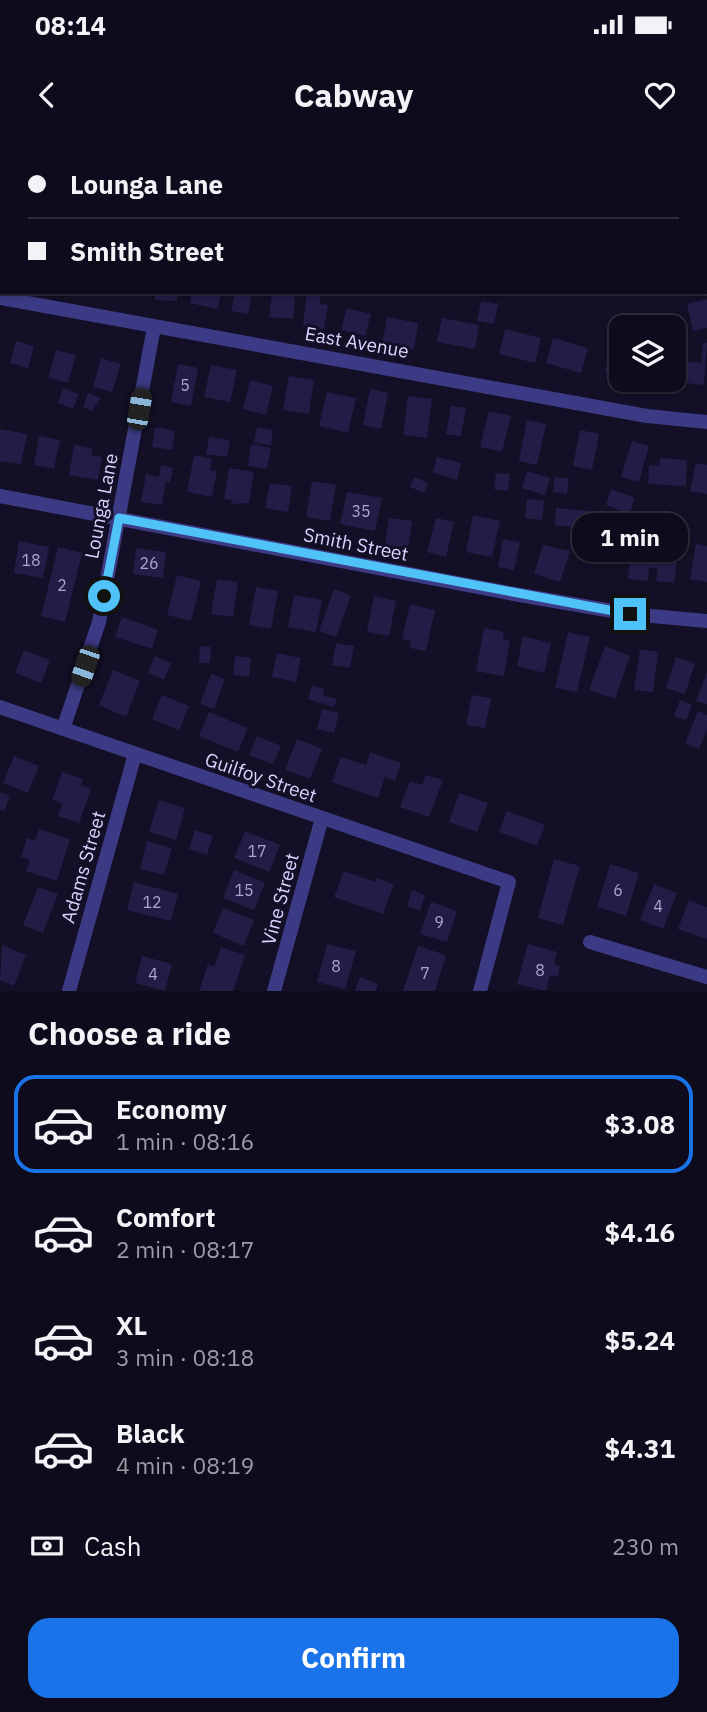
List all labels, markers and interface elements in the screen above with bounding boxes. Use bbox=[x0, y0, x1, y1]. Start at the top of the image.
text: 08:14 bbox=[35, 8, 106, 42]
text: Cabway bbox=[294, 74, 413, 116]
icon: back bbox=[28, 76, 66, 114]
icon: heart bbox=[641, 76, 679, 114]
text: Lounga Lane bbox=[70, 167, 223, 201]
text: Smith Street bbox=[70, 234, 224, 268]
map controls bbox=[609, 315, 686, 392]
button: layers bbox=[609, 315, 686, 392]
street label: East Avenue bbox=[303, 321, 411, 363]
house number: 5 bbox=[180, 375, 190, 395]
car bbox=[126, 386, 153, 432]
street label: Lounga Lane bbox=[79, 451, 123, 561]
house number: 35 bbox=[351, 501, 371, 521]
callout: 1 min bbox=[572, 512, 688, 561]
street label: Smith Street bbox=[301, 522, 411, 566]
text: 1 min bbox=[600, 522, 660, 552]
house number: 18 bbox=[21, 550, 41, 570]
house number: 26 bbox=[139, 553, 159, 573]
house number: 2 bbox=[57, 575, 67, 595]
route start bbox=[88, 580, 120, 612]
route end bbox=[614, 598, 646, 630]
car bbox=[69, 643, 102, 689]
street label: Guilfoy Street bbox=[202, 747, 320, 807]
street label: Adams Street bbox=[56, 808, 110, 926]
house number: 17 bbox=[247, 841, 267, 861]
street label: Vine Street bbox=[256, 850, 304, 948]
house number: 15 bbox=[234, 880, 254, 900]
house number: 6 bbox=[613, 880, 623, 900]
house number: 12 bbox=[142, 892, 162, 912]
house number: 4 bbox=[653, 896, 663, 916]
house number: 9 bbox=[434, 912, 444, 932]
house number: 8 bbox=[331, 956, 341, 976]
house number: 8 bbox=[535, 960, 545, 980]
house number: 7 bbox=[420, 963, 430, 983]
house number: 4 bbox=[148, 964, 158, 984]
text: Choose a ride bbox=[28, 1012, 231, 1054]
text: Economy bbox=[116, 1092, 227, 1126]
icon: car bbox=[32, 1093, 95, 1156]
text: $3.08 bbox=[605, 1107, 675, 1141]
text: 1 min · 08:16 bbox=[116, 1126, 254, 1156]
text: Comfort bbox=[116, 1200, 215, 1234]
icon: car bbox=[32, 1201, 95, 1264]
text: $4.16 bbox=[605, 1215, 675, 1249]
text: 2 min · 08:17 bbox=[116, 1234, 254, 1264]
text: XL bbox=[116, 1308, 147, 1342]
icon: car bbox=[32, 1309, 95, 1372]
text: $5.24 bbox=[605, 1323, 675, 1357]
text: 3 min · 08:18 bbox=[116, 1342, 254, 1372]
text: Black bbox=[116, 1416, 184, 1450]
icon: car bbox=[32, 1417, 95, 1480]
text: $4.31 bbox=[605, 1431, 675, 1465]
text: 4 min · 08:19 bbox=[116, 1450, 254, 1480]
icon: cash bbox=[28, 1527, 66, 1565]
text: Cash bbox=[84, 1529, 141, 1563]
text: 230 m bbox=[612, 1531, 679, 1561]
button: Confirm bbox=[28, 1618, 679, 1698]

